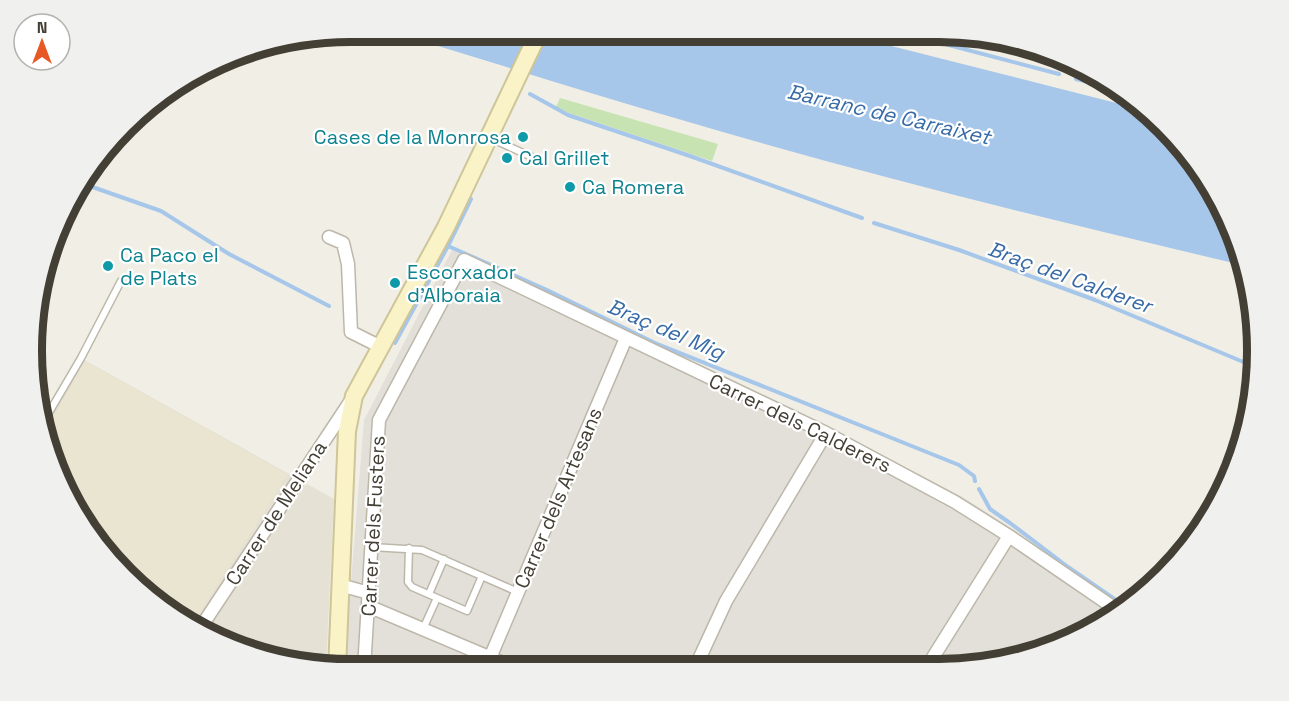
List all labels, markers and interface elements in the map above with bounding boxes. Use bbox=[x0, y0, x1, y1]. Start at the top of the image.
north arrow bbox=[12, 12, 72, 72]
text: N bbox=[37, 17, 47, 38]
water label: Barranc de Carraixet bbox=[785, 78, 995, 151]
place label: Cases de la Monrosa bbox=[314, 124, 511, 150]
marker: Cases de la Monrosa bbox=[516, 130, 530, 144]
place label: Cal Grillet bbox=[519, 145, 609, 171]
marker: Cal Grillet bbox=[500, 151, 514, 165]
place label: Ca Romera bbox=[582, 174, 684, 200]
marker: Ca Romera bbox=[563, 180, 577, 194]
water label: Braç del Calderer bbox=[984, 235, 1157, 320]
place label: Ca Paco el de Plats bbox=[120, 242, 219, 291]
marker: Ca Paco el de Plats bbox=[101, 259, 115, 273]
place label: Escorxador d'Alboraia bbox=[407, 259, 516, 308]
marker: Escorxador d'Alboraia bbox=[388, 276, 402, 290]
water label: Braç del Mig bbox=[603, 292, 730, 366]
street label: Carrer dels Calderers bbox=[705, 368, 895, 478]
street label: Carrer dels Artesans bbox=[508, 404, 608, 592]
street label: Carrer dels Fusters bbox=[355, 435, 391, 617]
street label: Carrer de Meliana bbox=[219, 436, 333, 590]

